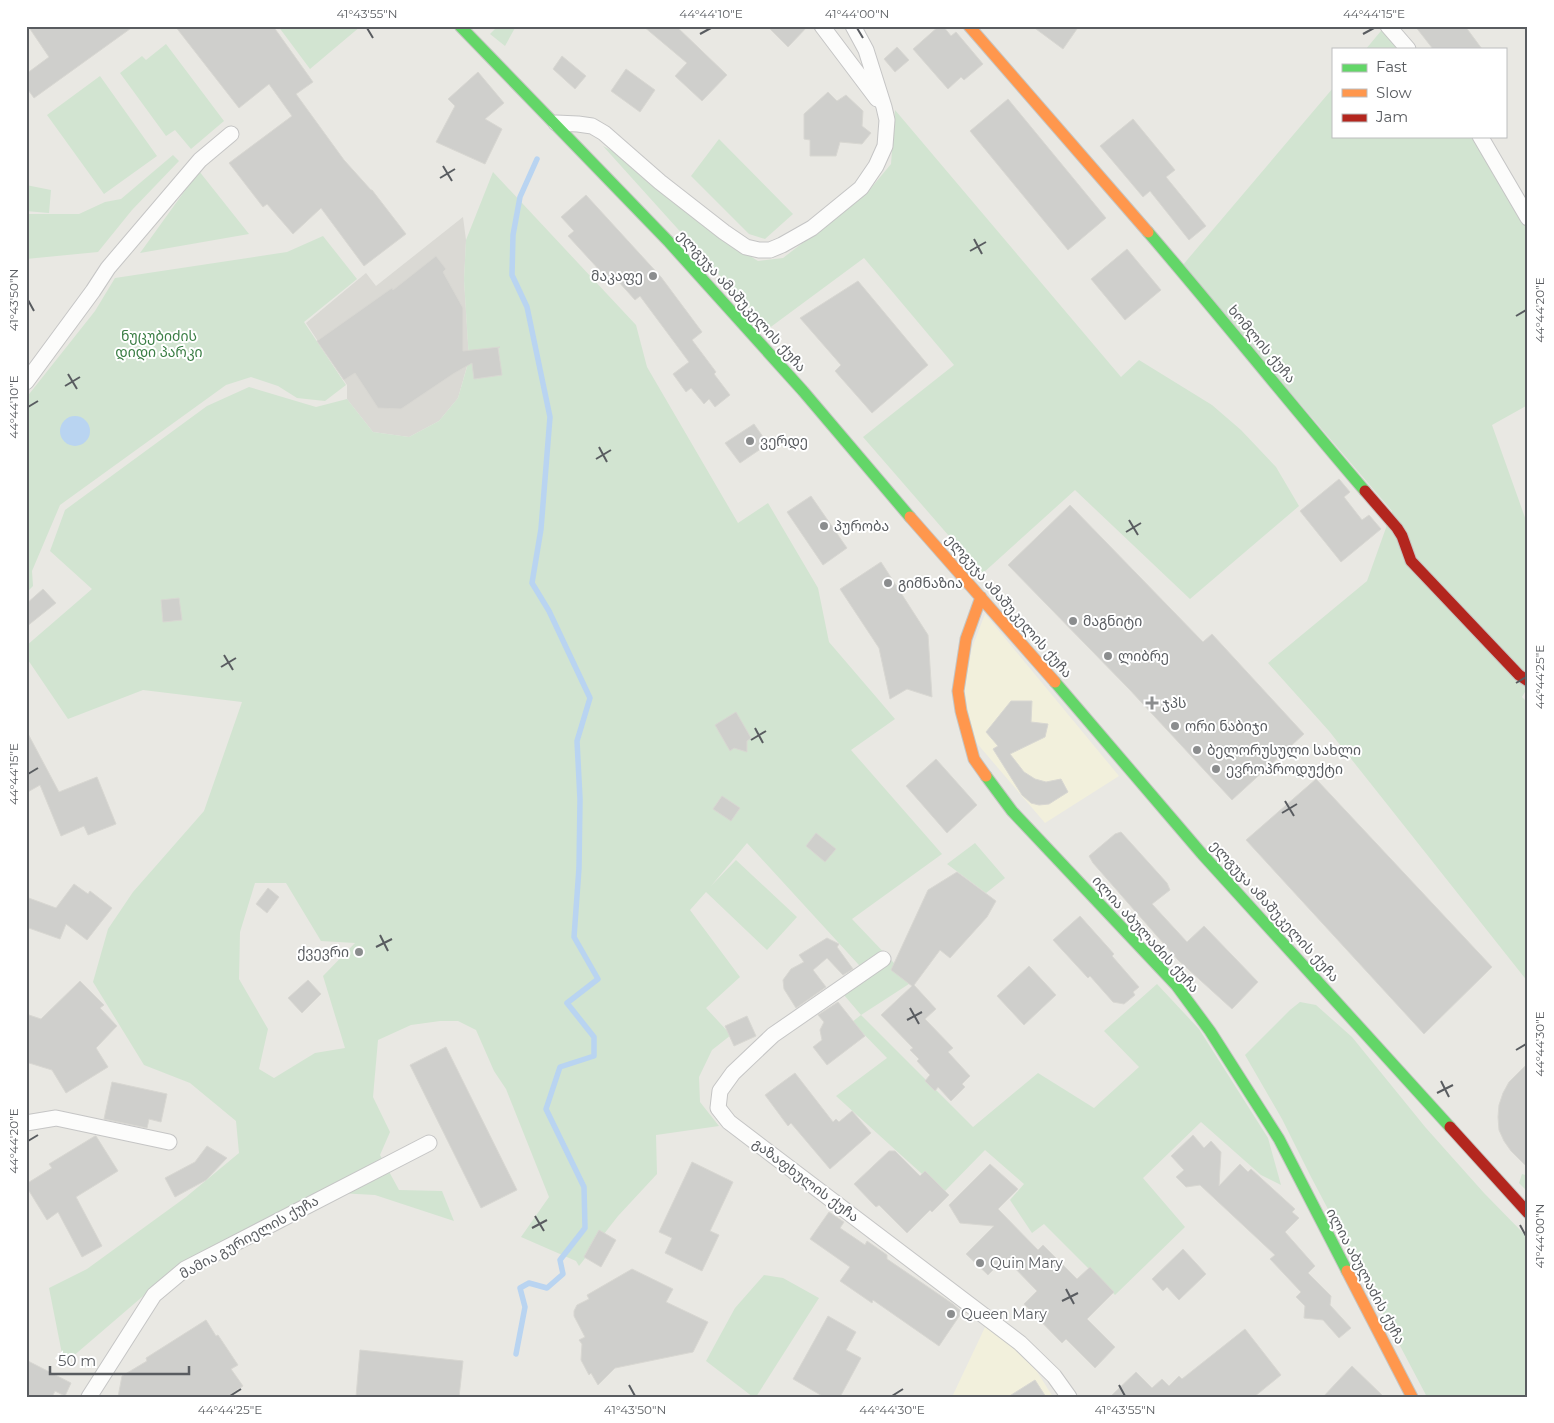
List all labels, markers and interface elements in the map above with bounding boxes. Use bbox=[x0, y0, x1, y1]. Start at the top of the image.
text: 41°43'55"N bbox=[336, 6, 398, 21]
text: 44°44'10"E bbox=[679, 6, 743, 21]
text: 41°44'00"N bbox=[825, 6, 889, 21]
text: 44°44'15"E bbox=[1343, 6, 1405, 21]
legend bbox=[1332, 48, 1506, 138]
text: Fast bbox=[1376, 57, 1407, 76]
text: Slow bbox=[1376, 83, 1412, 102]
text: Jam bbox=[1375, 107, 1408, 126]
street label: ელგუჯა ამაშუკელის ქუჩა bbox=[674, 226, 810, 376]
place label: მაკაფე bbox=[591, 267, 643, 285]
text: 41°43'50"N bbox=[6, 269, 21, 331]
marker: მაკაფე bbox=[647, 270, 659, 282]
text: 44°44'20"E bbox=[1532, 277, 1547, 343]
street label: ხომლის ქუჩა bbox=[1224, 301, 1300, 387]
park label: ნუცუბიძის დიდი პარკი bbox=[115, 327, 203, 361]
text: 44°44'10"E bbox=[6, 375, 21, 439]
place label: ვერდე bbox=[760, 432, 808, 450]
marker: ვერდე bbox=[744, 435, 756, 447]
place label: პურობა bbox=[834, 517, 889, 535]
marker: პურობა bbox=[818, 520, 830, 532]
street label: ელგუჯა ამაშუკელის ქუჩა bbox=[942, 531, 1076, 681]
place label: გიმნაზია bbox=[898, 574, 963, 592]
marker: გიმნაზია bbox=[882, 577, 894, 589]
place label: მაგნიტი bbox=[1083, 612, 1142, 630]
marker: მაგნიტი bbox=[1067, 615, 1079, 627]
text: 44°44'25"E bbox=[1532, 645, 1547, 709]
place label: ლიბრე bbox=[1118, 647, 1169, 665]
marker: ლიბრე bbox=[1102, 650, 1114, 662]
place label: ჯპს bbox=[1162, 694, 1186, 712]
marker: ჯპს bbox=[1146, 697, 1158, 709]
place label: ორი ნაბიჯი bbox=[1185, 717, 1268, 735]
marker: ორი ნაბიჯი bbox=[1169, 720, 1181, 732]
place label: ბელორუსული სახლი bbox=[1207, 741, 1361, 759]
text: 44°44'15"E bbox=[6, 743, 21, 805]
marker: ბელორუსული სახლი bbox=[1191, 744, 1203, 756]
place label: ევროპროდუქტი bbox=[1226, 760, 1343, 778]
marker: ევროპროდუქტი bbox=[1210, 763, 1222, 775]
street label: ელგუჯა ამაშუკელის ქუჩა bbox=[1207, 836, 1343, 986]
street label: ილია აბულაძის ქუჩა bbox=[1089, 872, 1203, 996]
place label: ქვევრი bbox=[297, 943, 349, 961]
marker: ქვევრი bbox=[353, 946, 365, 958]
text: 44°44'30"E bbox=[1532, 1011, 1547, 1077]
text: 44°44'20"E bbox=[6, 1108, 21, 1174]
street label: გაზაფხულის ქუჩა bbox=[749, 1134, 863, 1226]
street label: მამია გურიელის ქუჩა bbox=[176, 1191, 322, 1283]
text: 41°44'00"N bbox=[1532, 1204, 1547, 1268]
street label: ილია აბულაძის ქუჩა bbox=[1323, 1205, 1409, 1347]
place label: Quin Mary bbox=[990, 1254, 1063, 1272]
marker: Quin Mary bbox=[974, 1257, 986, 1269]
place label: Queen Mary bbox=[961, 1305, 1047, 1323]
marker: Queen Mary bbox=[945, 1308, 957, 1320]
scale bar bbox=[50, 1343, 189, 1375]
text: 50 m bbox=[58, 1351, 96, 1370]
text: 44°44'25"E bbox=[198, 1402, 262, 1417]
text: 41°43'50"N bbox=[604, 1402, 666, 1417]
text: 44°44'30"E bbox=[859, 1402, 925, 1417]
text: 41°43'55"N bbox=[1094, 1402, 1156, 1417]

